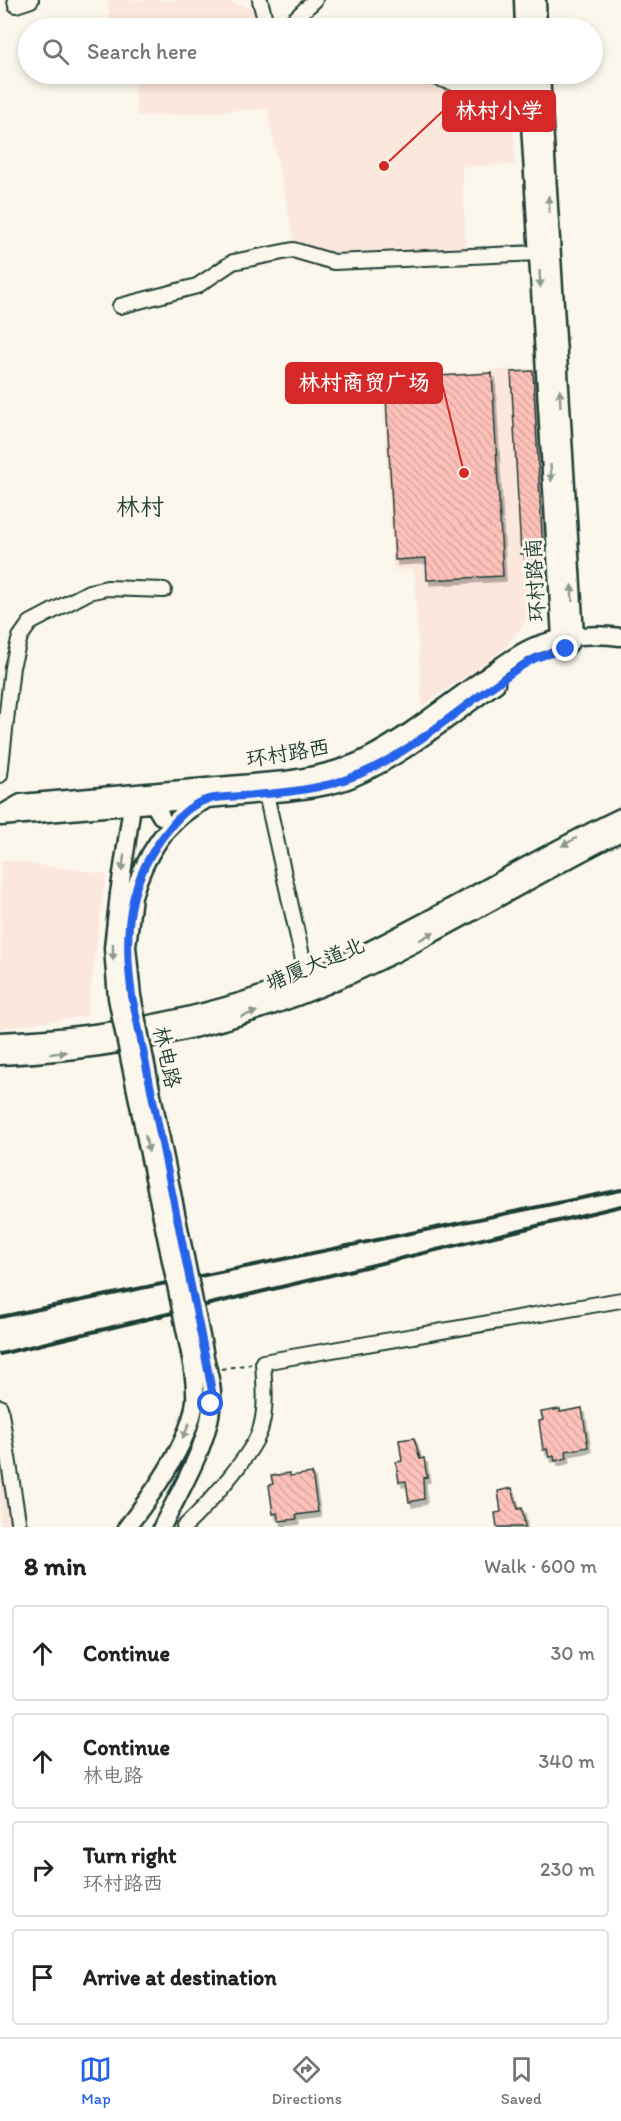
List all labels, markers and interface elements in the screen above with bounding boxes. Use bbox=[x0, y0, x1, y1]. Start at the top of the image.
search box bbox=[18, 18, 603, 84]
icon: search bbox=[39, 35, 72, 68]
text: Search here bbox=[87, 38, 197, 65]
callout: 林村小学 bbox=[443, 91, 555, 131]
text: 林村小学 bbox=[455, 97, 543, 124]
one-way arrow bbox=[544, 194, 553, 213]
one-way arrow bbox=[535, 269, 544, 288]
callout: 林村商贸广场 bbox=[286, 363, 442, 403]
text: 林村商贸广场 bbox=[298, 369, 430, 396]
one-way arrow bbox=[556, 389, 565, 408]
one-way arrow bbox=[547, 464, 556, 483]
district label: 林村 bbox=[116, 492, 164, 521]
street label: 环村路南 bbox=[520, 537, 549, 623]
one-way arrow bbox=[567, 583, 577, 602]
route end bbox=[552, 635, 578, 661]
street label: 环村路西 bbox=[244, 734, 331, 771]
one-way arrow bbox=[560, 838, 577, 847]
one-way arrow bbox=[119, 853, 128, 872]
one-way arrow bbox=[419, 931, 436, 941]
street label: 塘厦大道北 bbox=[262, 932, 368, 996]
one-way arrow bbox=[108, 943, 118, 962]
one-way arrow bbox=[240, 1009, 258, 1019]
street label: 林电路 bbox=[149, 1023, 186, 1090]
one-way arrow bbox=[49, 1048, 68, 1058]
one-way arrow bbox=[143, 1134, 152, 1153]
route start bbox=[197, 1390, 223, 1416]
one-way arrow bbox=[180, 1422, 190, 1440]
text: 8 min bbox=[24, 1550, 86, 1582]
text: Walk · 600 m bbox=[484, 1554, 597, 1578]
icon: ahead bbox=[26, 1637, 59, 1670]
text: Continue bbox=[83, 1640, 170, 1667]
text: 30 m bbox=[550, 1641, 595, 1665]
text: Continue bbox=[83, 1734, 170, 1761]
icon: ahead bbox=[26, 1745, 59, 1778]
text: 340 m bbox=[538, 1749, 595, 1773]
text: 林电路 bbox=[83, 1763, 143, 1787]
text: Turn right bbox=[83, 1842, 177, 1869]
icon: right bbox=[26, 1853, 59, 1886]
text: 230 m bbox=[540, 1857, 595, 1881]
text: 环村路西 bbox=[83, 1871, 163, 1895]
icon: arrive bbox=[26, 1961, 59, 1994]
text: Arrive at destination bbox=[83, 1964, 277, 1991]
tab: Map bbox=[79, 2053, 112, 2108]
tab: Directions bbox=[271, 2053, 342, 2108]
tab: Saved bbox=[501, 2053, 542, 2108]

